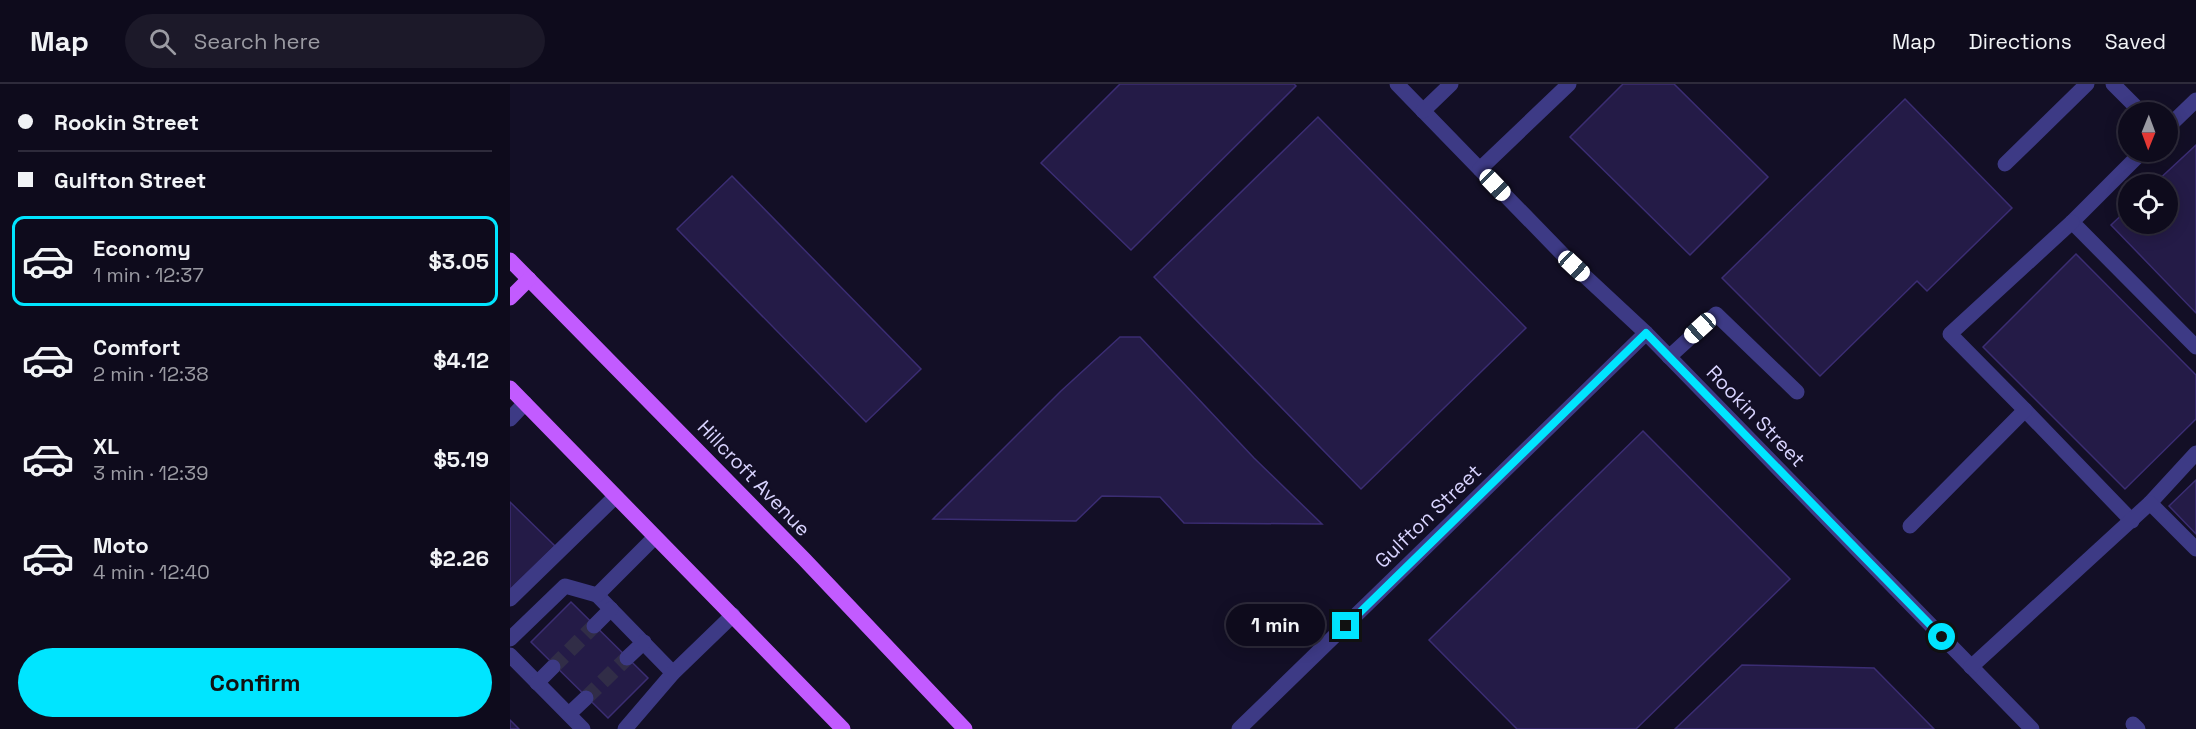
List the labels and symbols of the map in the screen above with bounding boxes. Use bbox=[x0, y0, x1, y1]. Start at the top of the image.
north arrow bbox=[2118, 102, 2178, 162]
car bbox=[1476, 166, 1514, 204]
car bbox=[1555, 247, 1593, 285]
car bbox=[1681, 309, 1719, 347]
street label: Rookin Street bbox=[1701, 360, 1811, 472]
street label: Hillcroft Avenue bbox=[692, 414, 816, 542]
street label: Gulfton Street bbox=[1369, 459, 1487, 573]
callout: 1 min bbox=[1226, 605, 1325, 647]
route end bbox=[1332, 612, 1359, 639]
route start bbox=[1928, 623, 1955, 650]

